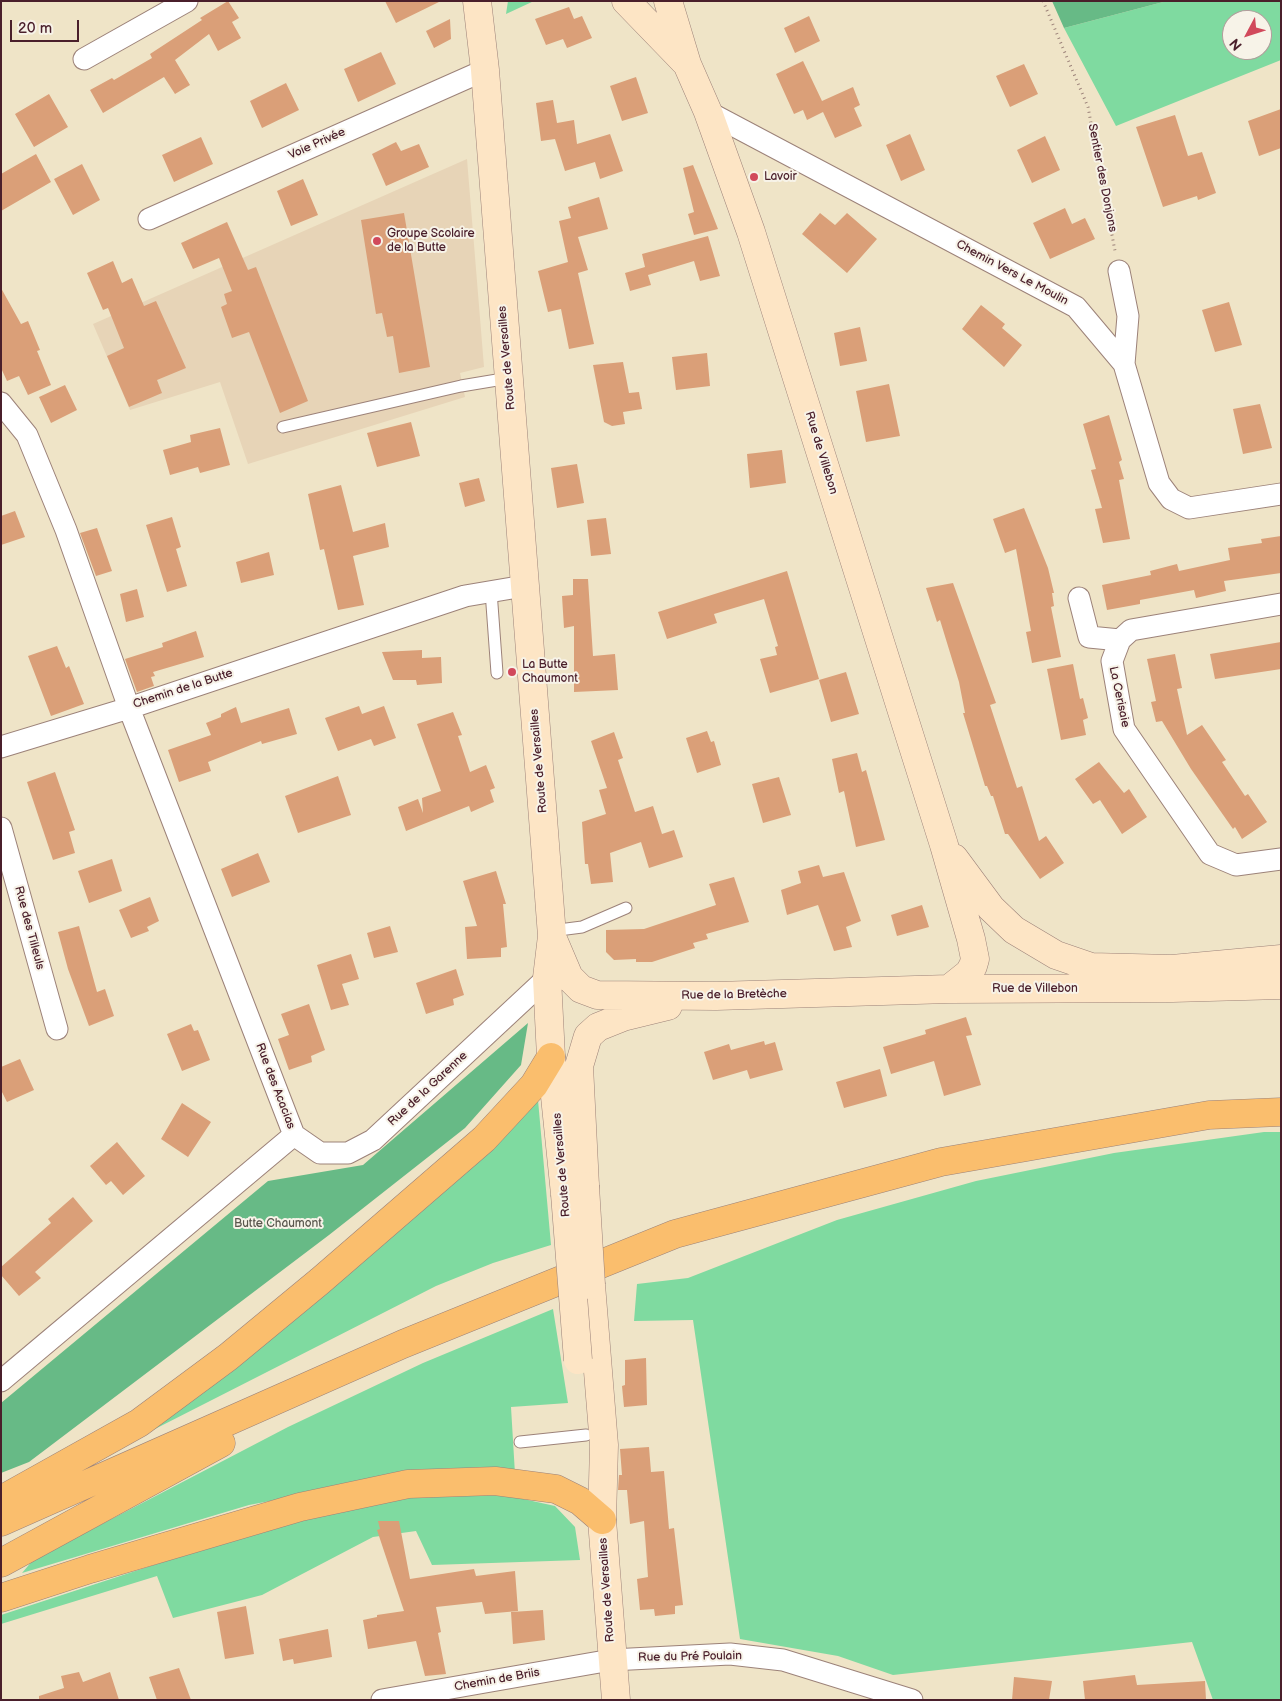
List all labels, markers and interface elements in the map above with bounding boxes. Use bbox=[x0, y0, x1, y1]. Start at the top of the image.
scale bar bbox=[12, 10, 81, 42]
north arrow bbox=[1222, 10, 1272, 60]
text: 20 m bbox=[18, 19, 52, 38]
text: N bbox=[1226, 35, 1246, 54]
street label: Sentier des Donjons bbox=[1084, 123, 1120, 233]
street label: Voie Privée bbox=[286, 125, 348, 163]
place label: Lavoir bbox=[764, 170, 797, 184]
marker: Lavoir bbox=[748, 171, 760, 183]
place label: Groupe Scolaire de la Butte bbox=[387, 227, 475, 255]
marker: Groupe Scolaire de la Butte bbox=[371, 235, 383, 247]
street label: Chemin Vers Le Moulin bbox=[953, 237, 1071, 309]
street label: Route de Versailles bbox=[495, 305, 519, 411]
street label: Rue de Villebon bbox=[802, 410, 840, 496]
place label: La Butte Chaumont bbox=[522, 658, 578, 686]
street label: La Cerisaie bbox=[1106, 665, 1132, 729]
street label: Chemin de la Butte bbox=[131, 666, 235, 712]
marker: La Butte Chaumont bbox=[506, 666, 518, 678]
street label: Route de Versailles bbox=[527, 708, 551, 814]
street label: Rue des Tilleuls bbox=[11, 885, 47, 971]
street label: Rue de Villebon bbox=[992, 982, 1078, 996]
street label: Rue de la Bretèche bbox=[681, 987, 787, 1003]
street label: Rue des Acacias bbox=[252, 1041, 298, 1131]
street label: Rue de la Garenne bbox=[385, 1049, 471, 1129]
street label: Route de Versailles bbox=[550, 1112, 574, 1218]
park label: Butte Chaumont bbox=[234, 1217, 322, 1231]
street label: Route de Versailles bbox=[596, 1537, 618, 1643]
street label: Rue du Pré Poulain bbox=[638, 1649, 742, 1665]
street label: Chemin de Briis bbox=[453, 1665, 541, 1695]

